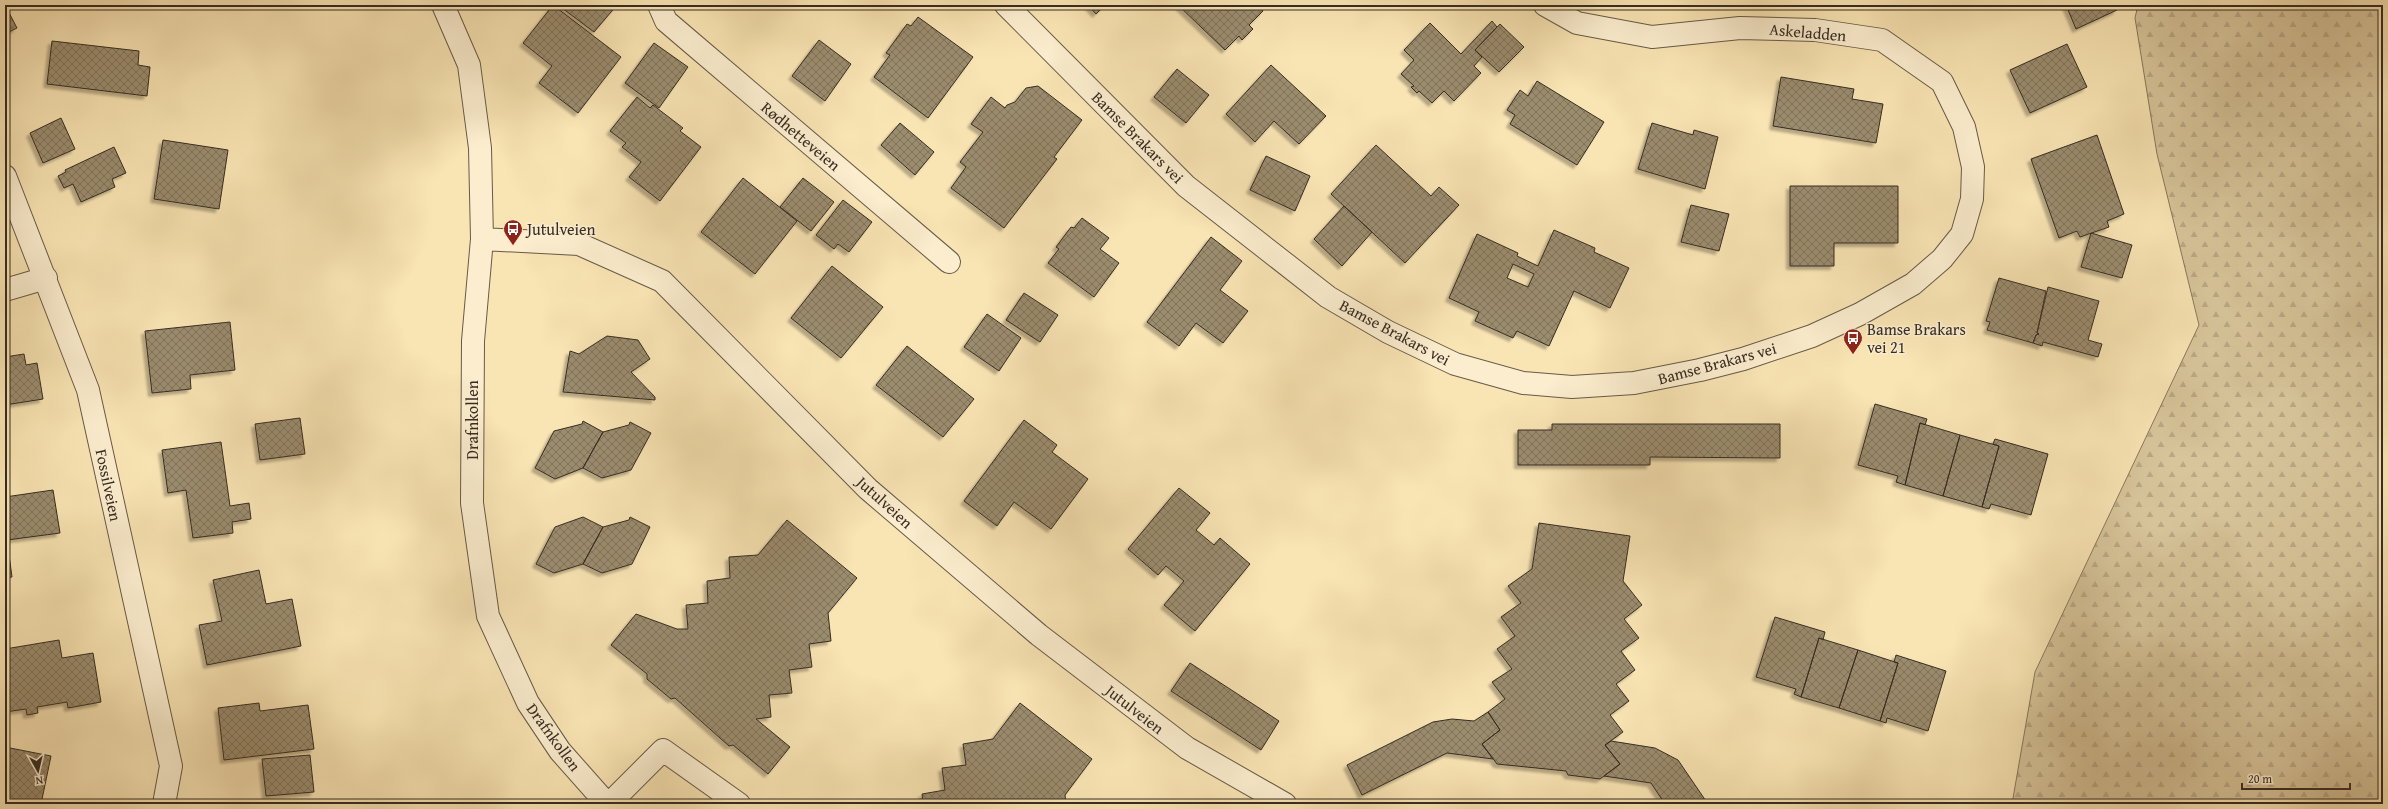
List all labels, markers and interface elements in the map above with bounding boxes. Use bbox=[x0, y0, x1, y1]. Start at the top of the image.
street label: Askeladden bbox=[1769, 17, 1847, 47]
street label: Bamse Brakars vei bbox=[1086, 85, 1190, 189]
street label: Rødhetteveien bbox=[756, 96, 846, 176]
place label: Jutulveien bbox=[525, 217, 596, 241]
bus stop icon: Jutulveien bbox=[502, 218, 524, 246]
street label: Bamse Brakars vei bbox=[1336, 293, 1455, 371]
place label: Bamse Brakars vei 21 bbox=[1867, 317, 1966, 359]
bus stop icon: Bamse Brakars vei 21 bbox=[1842, 327, 1864, 355]
street label: Bamse Brakars vei bbox=[1655, 336, 1779, 390]
street label: Drafnkollen bbox=[460, 380, 484, 460]
street label: Fossilveien bbox=[90, 447, 128, 523]
street label: Jutulveien bbox=[850, 469, 919, 534]
street label: Jutulveien bbox=[1099, 677, 1169, 740]
street label: Drafnkollen bbox=[521, 698, 587, 776]
north arrow bbox=[18, 751, 58, 791]
scale bar bbox=[2242, 765, 2350, 791]
text: 20 m bbox=[2248, 770, 2272, 787]
text: N bbox=[34, 772, 44, 789]

